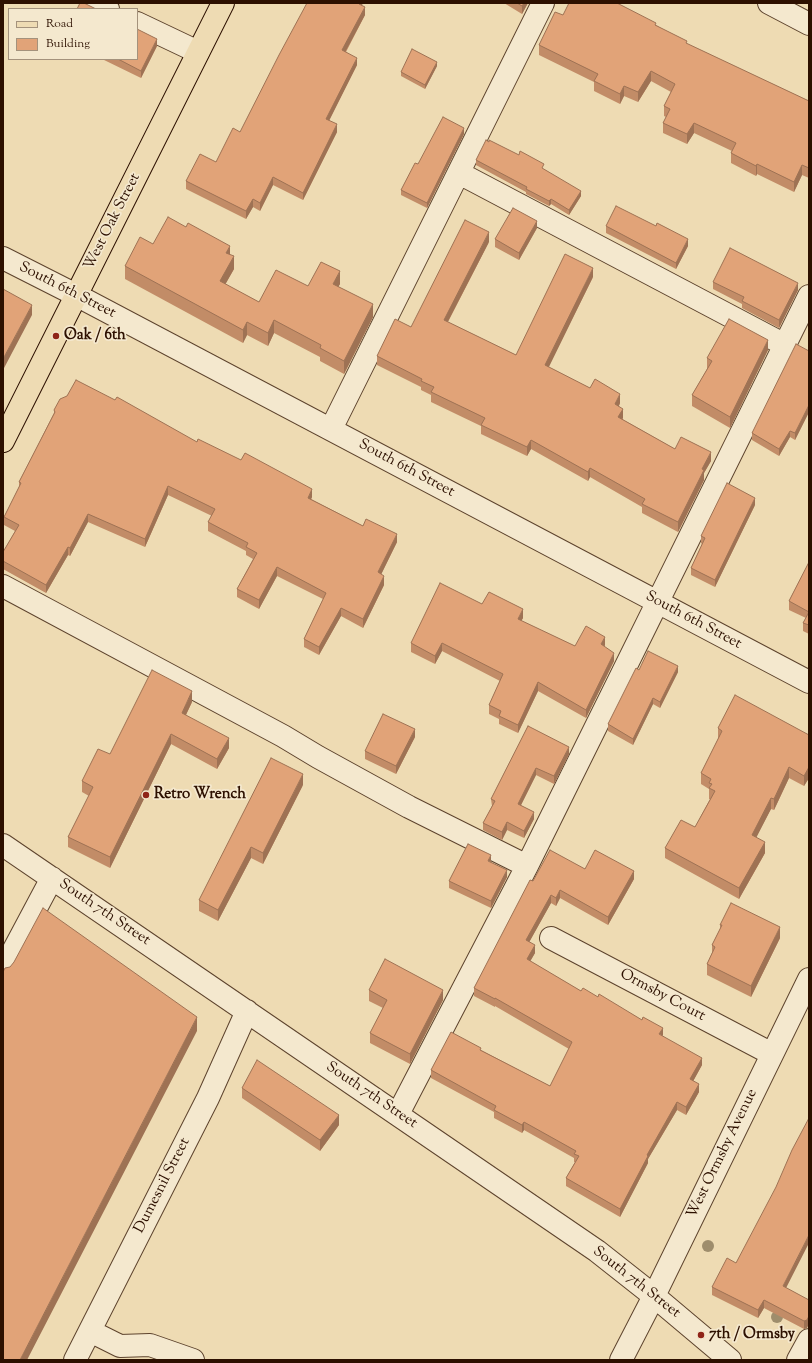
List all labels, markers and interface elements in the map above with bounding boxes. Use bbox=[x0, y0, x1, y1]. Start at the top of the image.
legend bbox=[8, 8, 138, 60]
text: Road bbox=[46, 15, 73, 33]
text: Building bbox=[46, 35, 90, 53]
street label: West Oak Street bbox=[81, 171, 145, 273]
street label: South 6th Street bbox=[16, 259, 118, 323]
place label: Oak / 6th bbox=[64, 327, 126, 345]
marker: Oak / 6th bbox=[51, 331, 61, 341]
street label: South 6th Street bbox=[355, 436, 457, 502]
street label: South 6th Street bbox=[642, 588, 744, 654]
place label: Retro Wrench bbox=[154, 786, 246, 804]
marker: Retro Wrench bbox=[141, 790, 151, 800]
street label: South 7th Street bbox=[55, 876, 153, 950]
street label: Ormsby Court bbox=[616, 966, 708, 1026]
street label: South 7th Street bbox=[322, 1059, 420, 1133]
street label: West Ormsby Avenue bbox=[684, 1086, 762, 1222]
street label: Dumesnil Street bbox=[131, 1135, 195, 1237]
street label: South 7th Street bbox=[589, 1243, 683, 1323]
place label: 7th / Ormsby bbox=[709, 1326, 795, 1344]
marker: 7th / Ormsby bbox=[696, 1330, 706, 1340]

